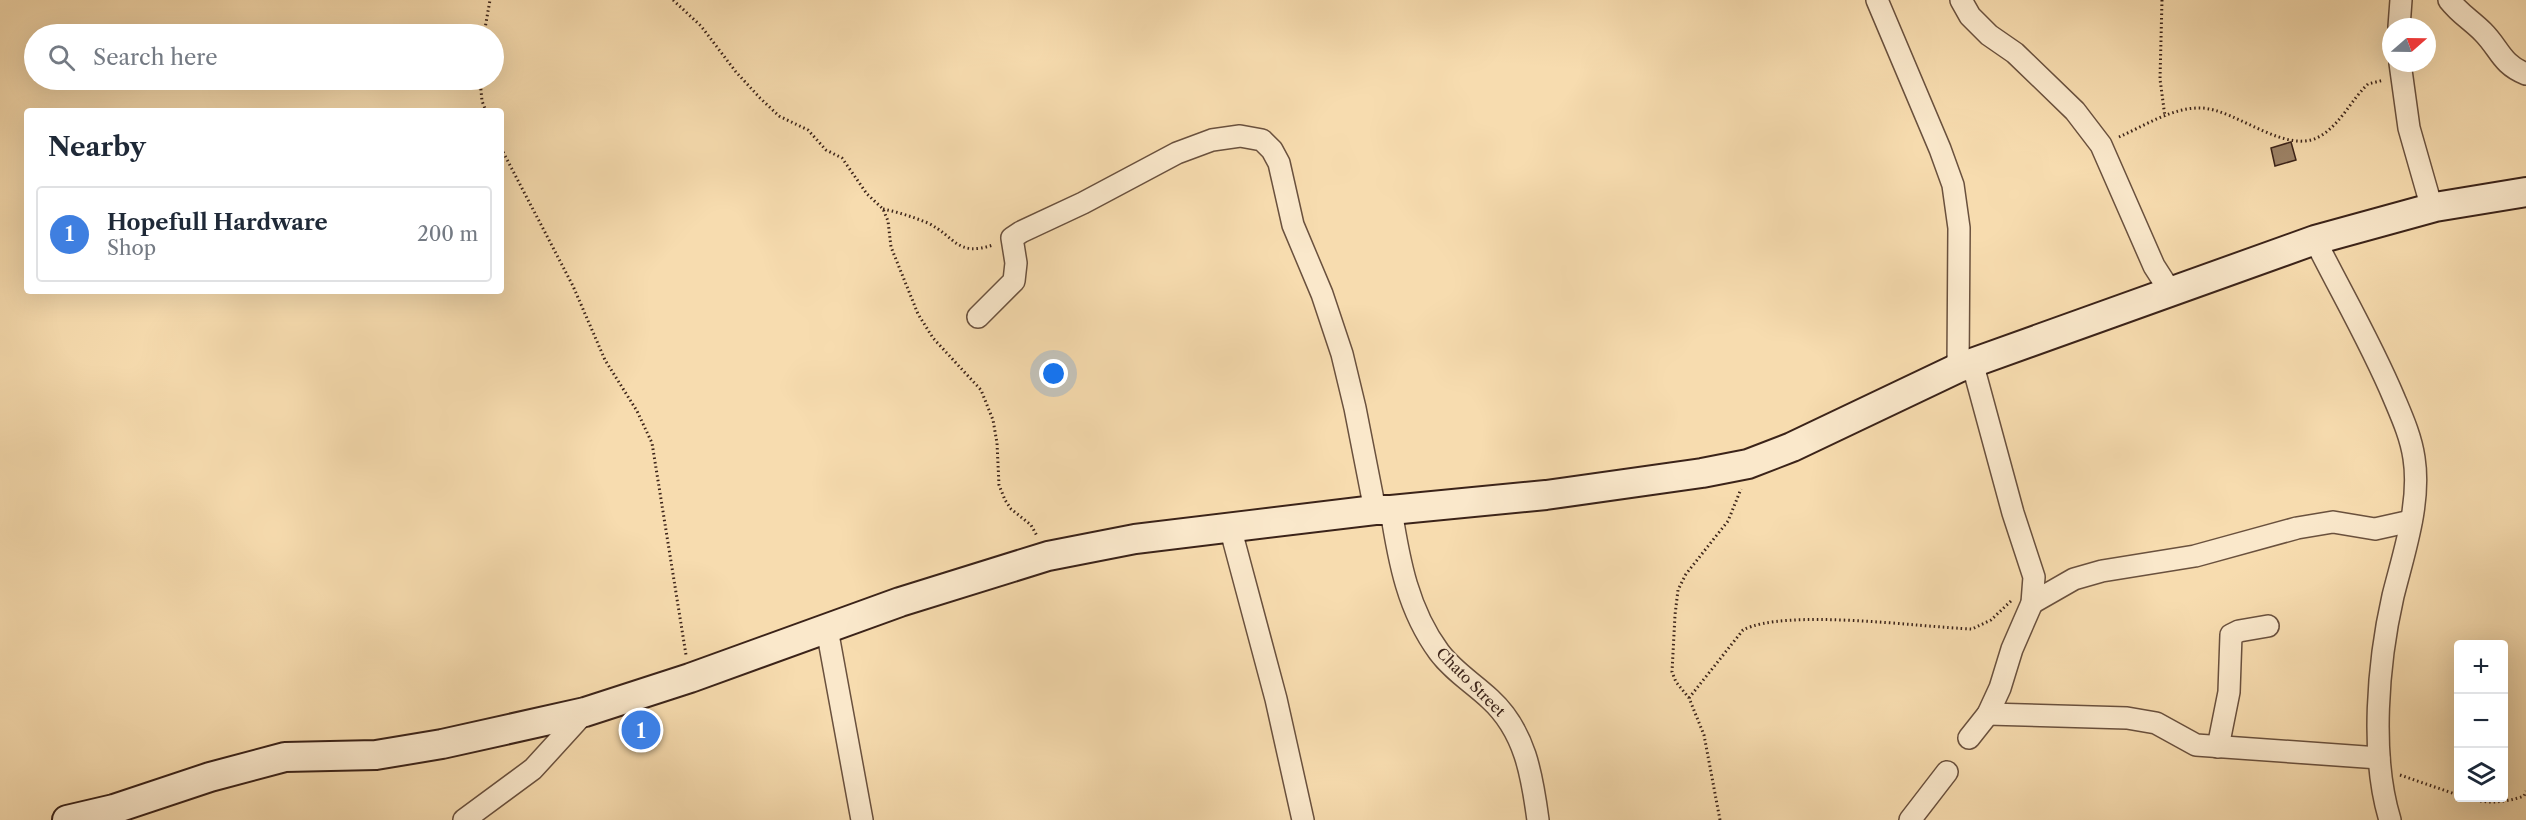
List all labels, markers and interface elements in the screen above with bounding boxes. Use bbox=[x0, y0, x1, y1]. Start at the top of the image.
north arrow bbox=[2382, 18, 2436, 72]
search box bbox=[24, 24, 504, 90]
icon: search bbox=[45, 41, 78, 74]
text: Search here bbox=[93, 44, 218, 71]
text: Nearby bbox=[48, 131, 146, 163]
text: Hopefull Hardware bbox=[107, 209, 328, 236]
text: 1 bbox=[65, 222, 74, 246]
text: 200 m bbox=[417, 222, 478, 246]
text: Shop bbox=[107, 236, 156, 260]
your location bbox=[1039, 359, 1068, 388]
map controls bbox=[2454, 640, 2508, 802]
button: + bbox=[2454, 640, 2508, 694]
street label: Chato Street bbox=[1433, 644, 1510, 721]
button: − bbox=[2454, 694, 2508, 748]
pin: 1 bbox=[622, 708, 660, 752]
button: layers bbox=[2454, 748, 2508, 802]

